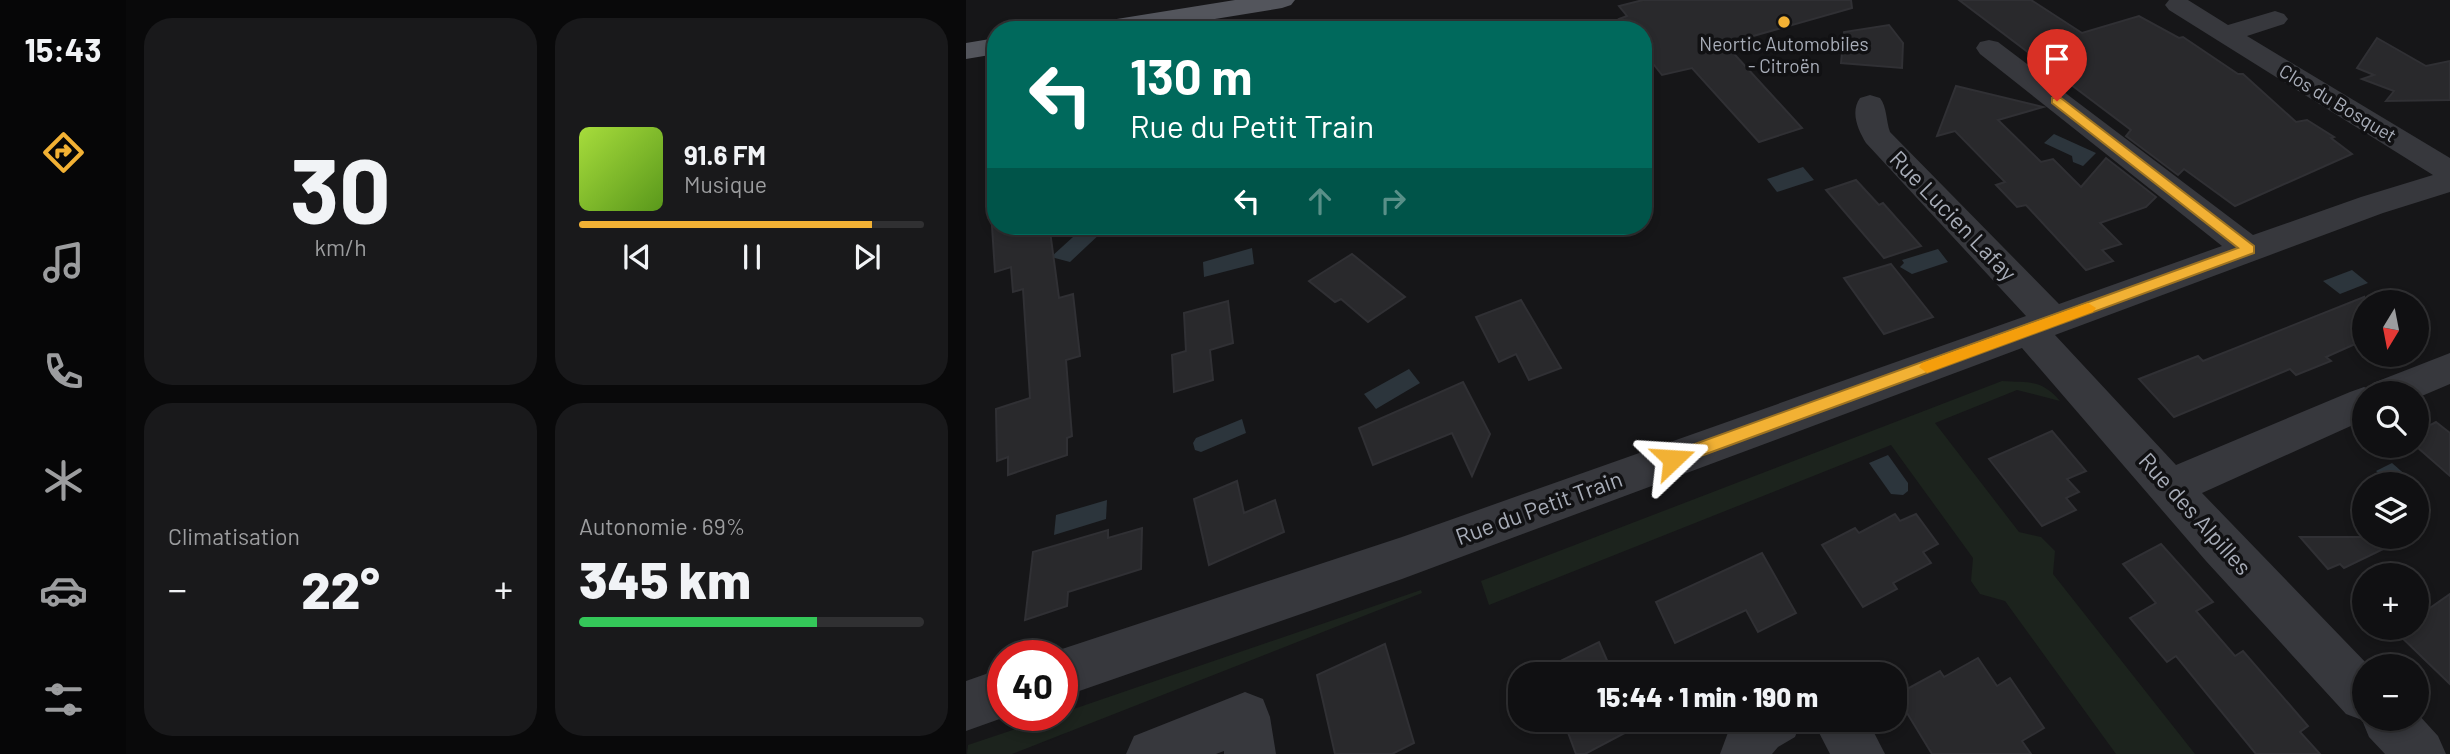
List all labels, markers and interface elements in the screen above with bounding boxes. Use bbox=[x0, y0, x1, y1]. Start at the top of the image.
marker: Neortic Automobiles - Citroën bbox=[1776, 14, 1792, 30]
pin bbox=[2027, 29, 2087, 101]
text: 15:43 bbox=[25, 30, 101, 68]
place label: Neortic Automobiles - Citroën bbox=[1699, 32, 1869, 77]
icon: arrive bbox=[2038, 40, 2076, 78]
text: 130 m bbox=[1130, 46, 1252, 105]
icon: left bbox=[1015, 49, 1106, 140]
street label: Clos du Bosquet bbox=[2276, 59, 2401, 147]
text: Rue du Petit Train bbox=[1130, 106, 1374, 144]
icon: directions bbox=[39, 128, 88, 177]
text: 30 bbox=[290, 133, 391, 242]
text: 91.6 FM bbox=[684, 139, 766, 170]
street label: Rue Lucien Lafay bbox=[1884, 144, 2023, 287]
text: Musique bbox=[684, 170, 767, 198]
icon: left bbox=[1228, 182, 1266, 220]
icon: ahead bbox=[1301, 182, 1339, 220]
icon: right bbox=[1374, 182, 1412, 220]
text: km/h bbox=[314, 233, 367, 261]
icon: music bbox=[39, 238, 88, 287]
icon: previous bbox=[618, 238, 656, 276]
icon: pause bbox=[733, 238, 771, 276]
icon: next bbox=[848, 238, 886, 276]
north arrow bbox=[2352, 290, 2429, 368]
map controls bbox=[2352, 290, 2429, 731]
icon: phone bbox=[39, 347, 88, 396]
button: search bbox=[2352, 381, 2429, 458]
position arrow bbox=[1636, 422, 1710, 496]
street label: Rue des Alpilles bbox=[2133, 446, 2258, 580]
icon: climate bbox=[39, 456, 88, 505]
street label: Rue du Petit Train bbox=[1451, 464, 1626, 550]
button: layers bbox=[2352, 472, 2429, 549]
text: Autonomie · 69% bbox=[579, 512, 745, 540]
text: Climatisation bbox=[168, 522, 300, 550]
text: 345 km bbox=[579, 547, 751, 609]
text: 22° bbox=[301, 557, 380, 619]
button: + bbox=[2352, 563, 2429, 640]
text: − bbox=[168, 565, 187, 611]
text: + bbox=[494, 565, 513, 611]
icon: car bbox=[39, 566, 88, 615]
speed limit sign: 40 bbox=[987, 640, 1078, 731]
button: − bbox=[2352, 654, 2429, 731]
icon: filters bbox=[39, 675, 88, 724]
text: 15:44 · 1 min · 190 m bbox=[1597, 681, 1818, 712]

